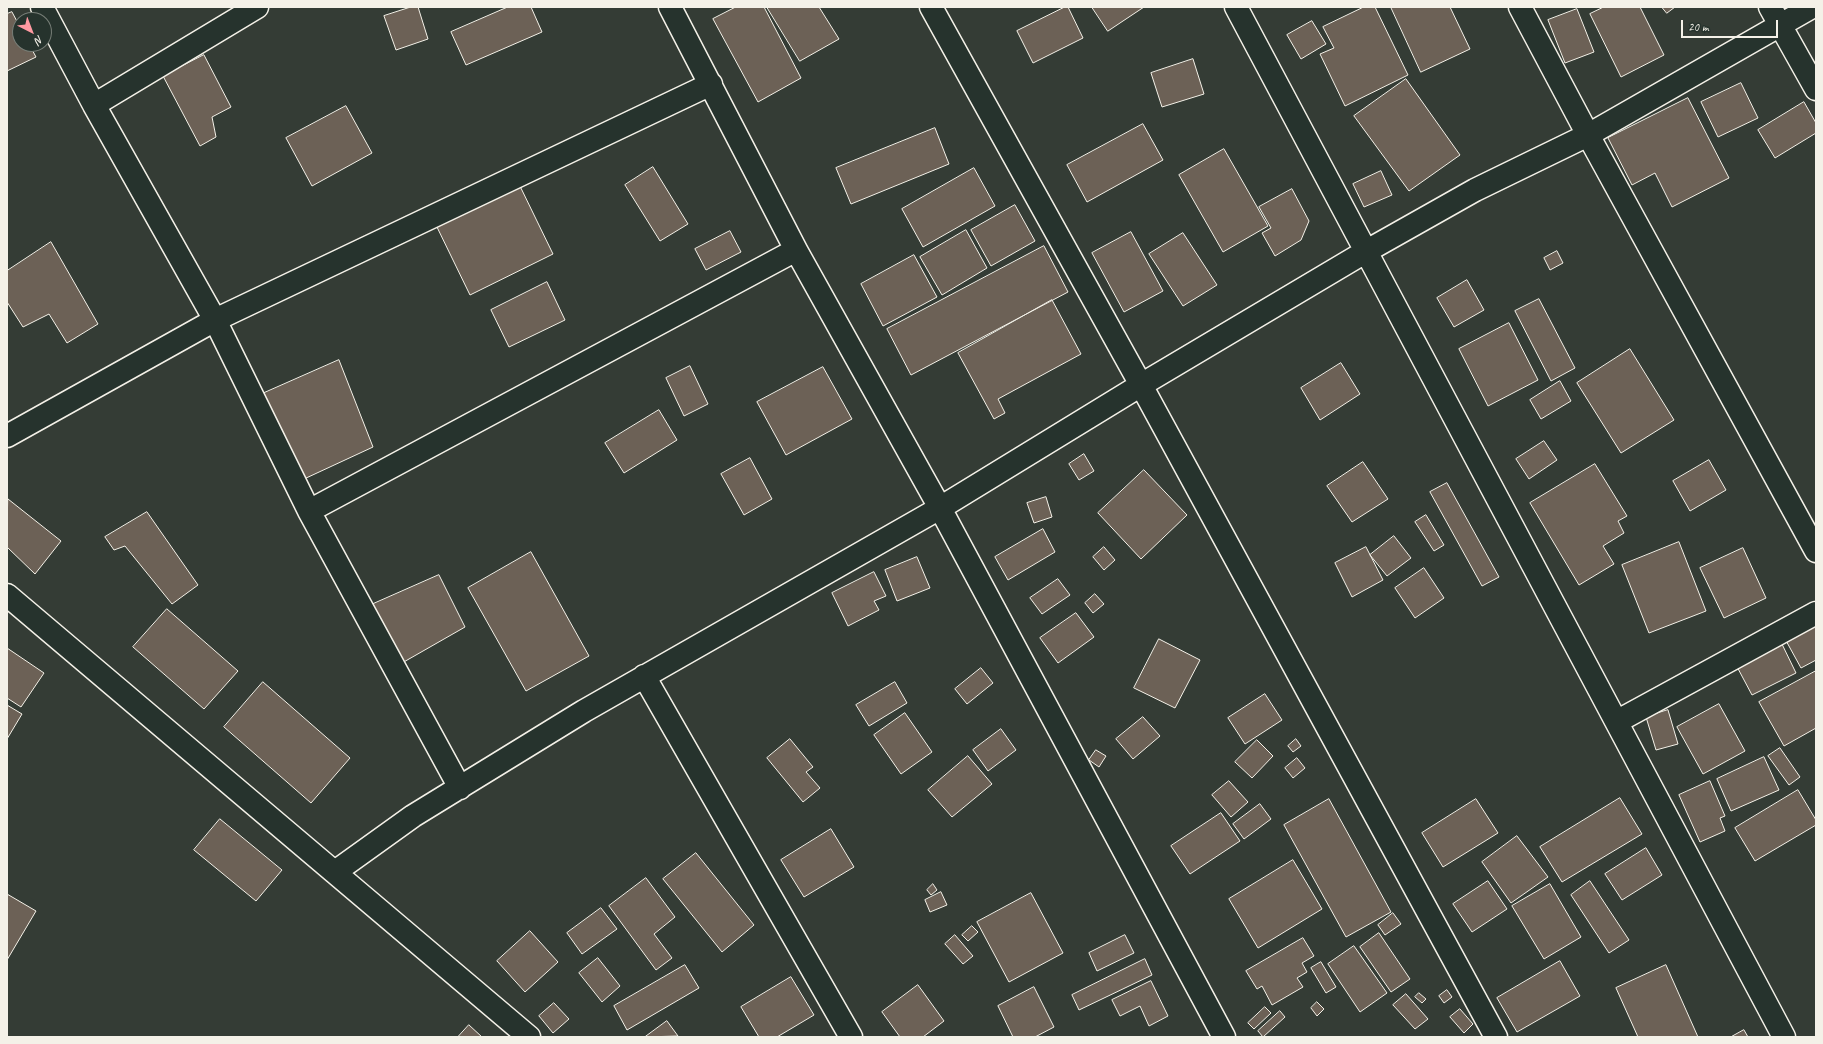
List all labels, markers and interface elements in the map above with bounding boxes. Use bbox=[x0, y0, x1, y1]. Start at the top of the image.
north arrow bbox=[12, 12, 52, 52]
scale bar bbox=[1683, 12, 1780, 38]
text: 20 m bbox=[1688, 19, 1708, 35]
text: N bbox=[32, 33, 47, 48]

